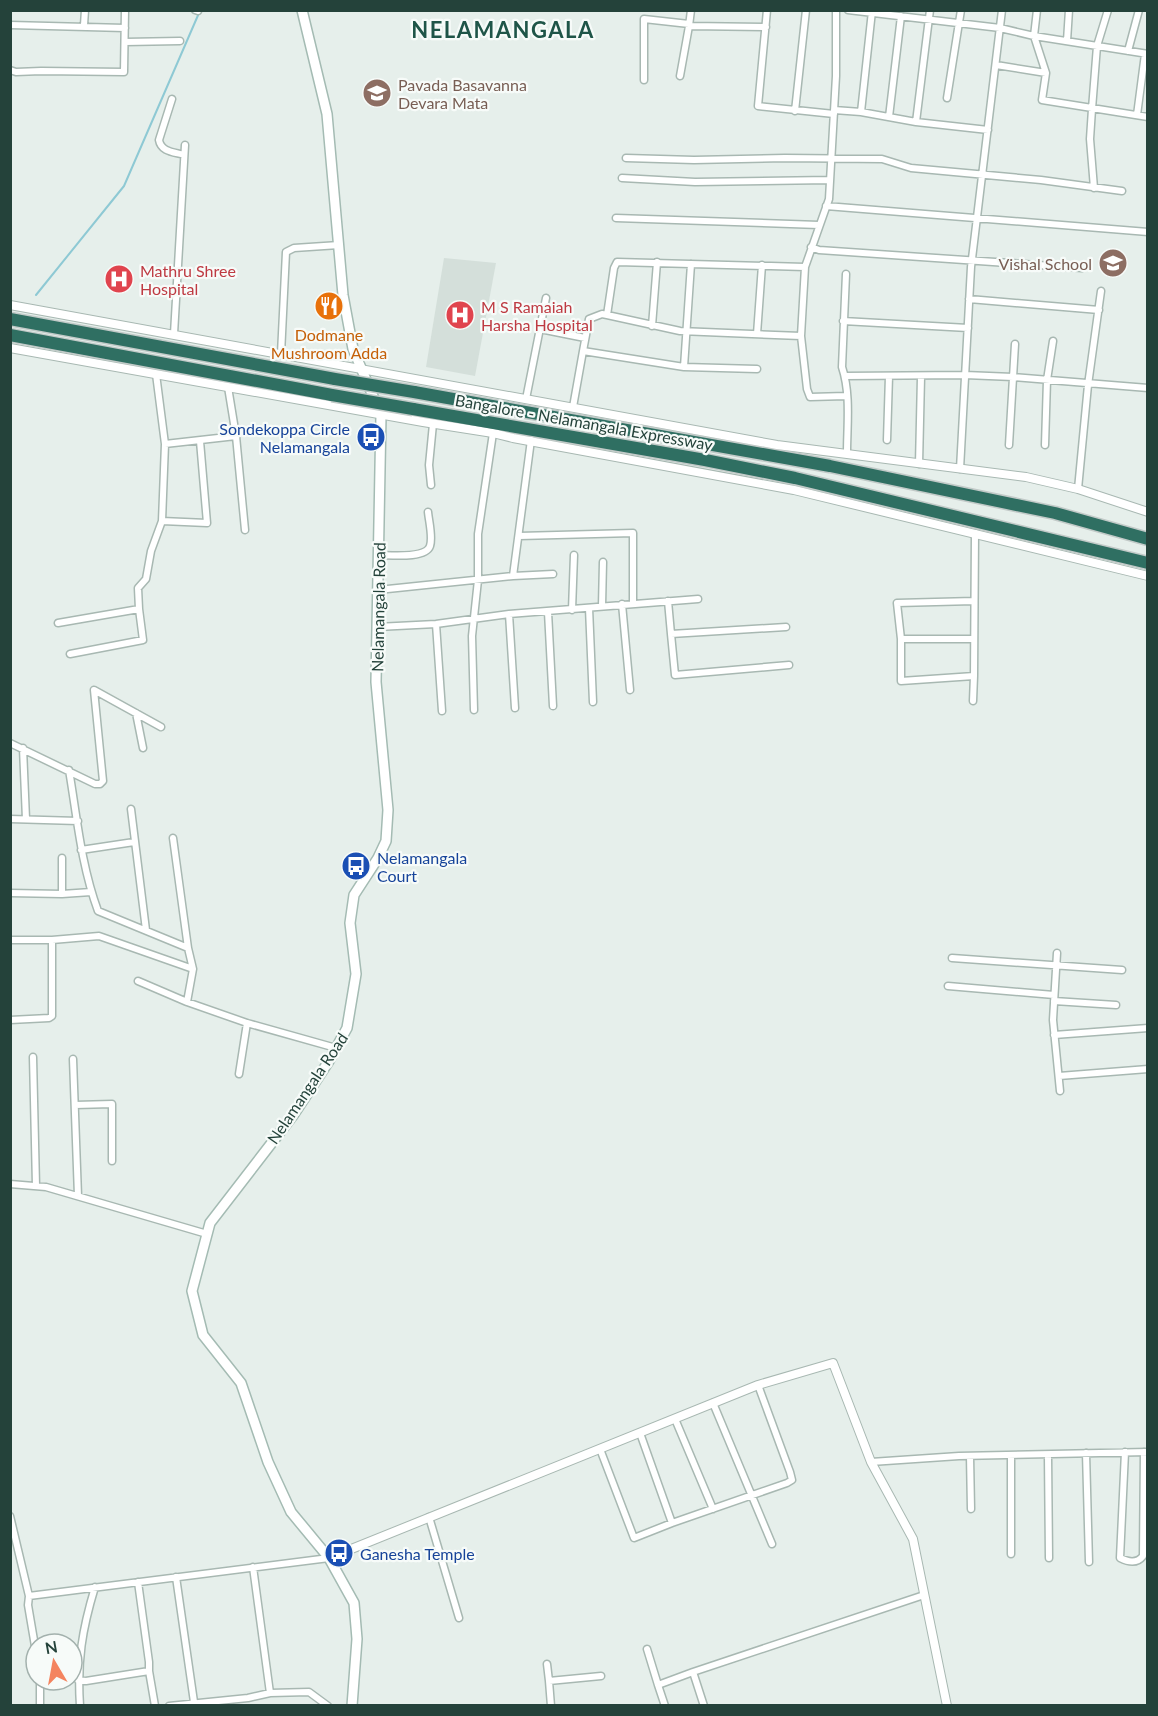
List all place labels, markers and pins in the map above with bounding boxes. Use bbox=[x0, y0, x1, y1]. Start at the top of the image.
place label: Pavada Basavanna Devara Mata bbox=[398, 75, 527, 112]
school or university icon: Pavada Basavanna Devara Mata bbox=[361, 77, 393, 109]
school or university icon: Vishal School bbox=[1097, 247, 1129, 279]
place label: Vishal School bbox=[999, 254, 1092, 273]
place label: Mathru Shree Hospital bbox=[140, 261, 236, 298]
hospital icon: Mathru Shree Hospital bbox=[103, 263, 135, 295]
restaurant icon: Dodmane Mushroom Adda bbox=[313, 290, 345, 322]
place label: M S Ramaiah Harsha Hospital bbox=[481, 297, 593, 334]
hospital icon: M S Ramaiah Harsha Hospital bbox=[444, 299, 476, 331]
place label: Dodmane Mushroom Adda bbox=[271, 325, 387, 362]
place label: Sondekoppa Circle Nelamangala bbox=[219, 419, 350, 456]
bus stop icon: Sondekoppa Circle Nelamangala bbox=[355, 421, 387, 453]
place label: Nelamangala Court bbox=[377, 848, 467, 885]
bus stop icon: Nelamangala Court bbox=[340, 850, 372, 882]
bus stop icon: Ganesha Temple bbox=[323, 1537, 355, 1569]
place label: Ganesha Temple bbox=[360, 1544, 475, 1563]

